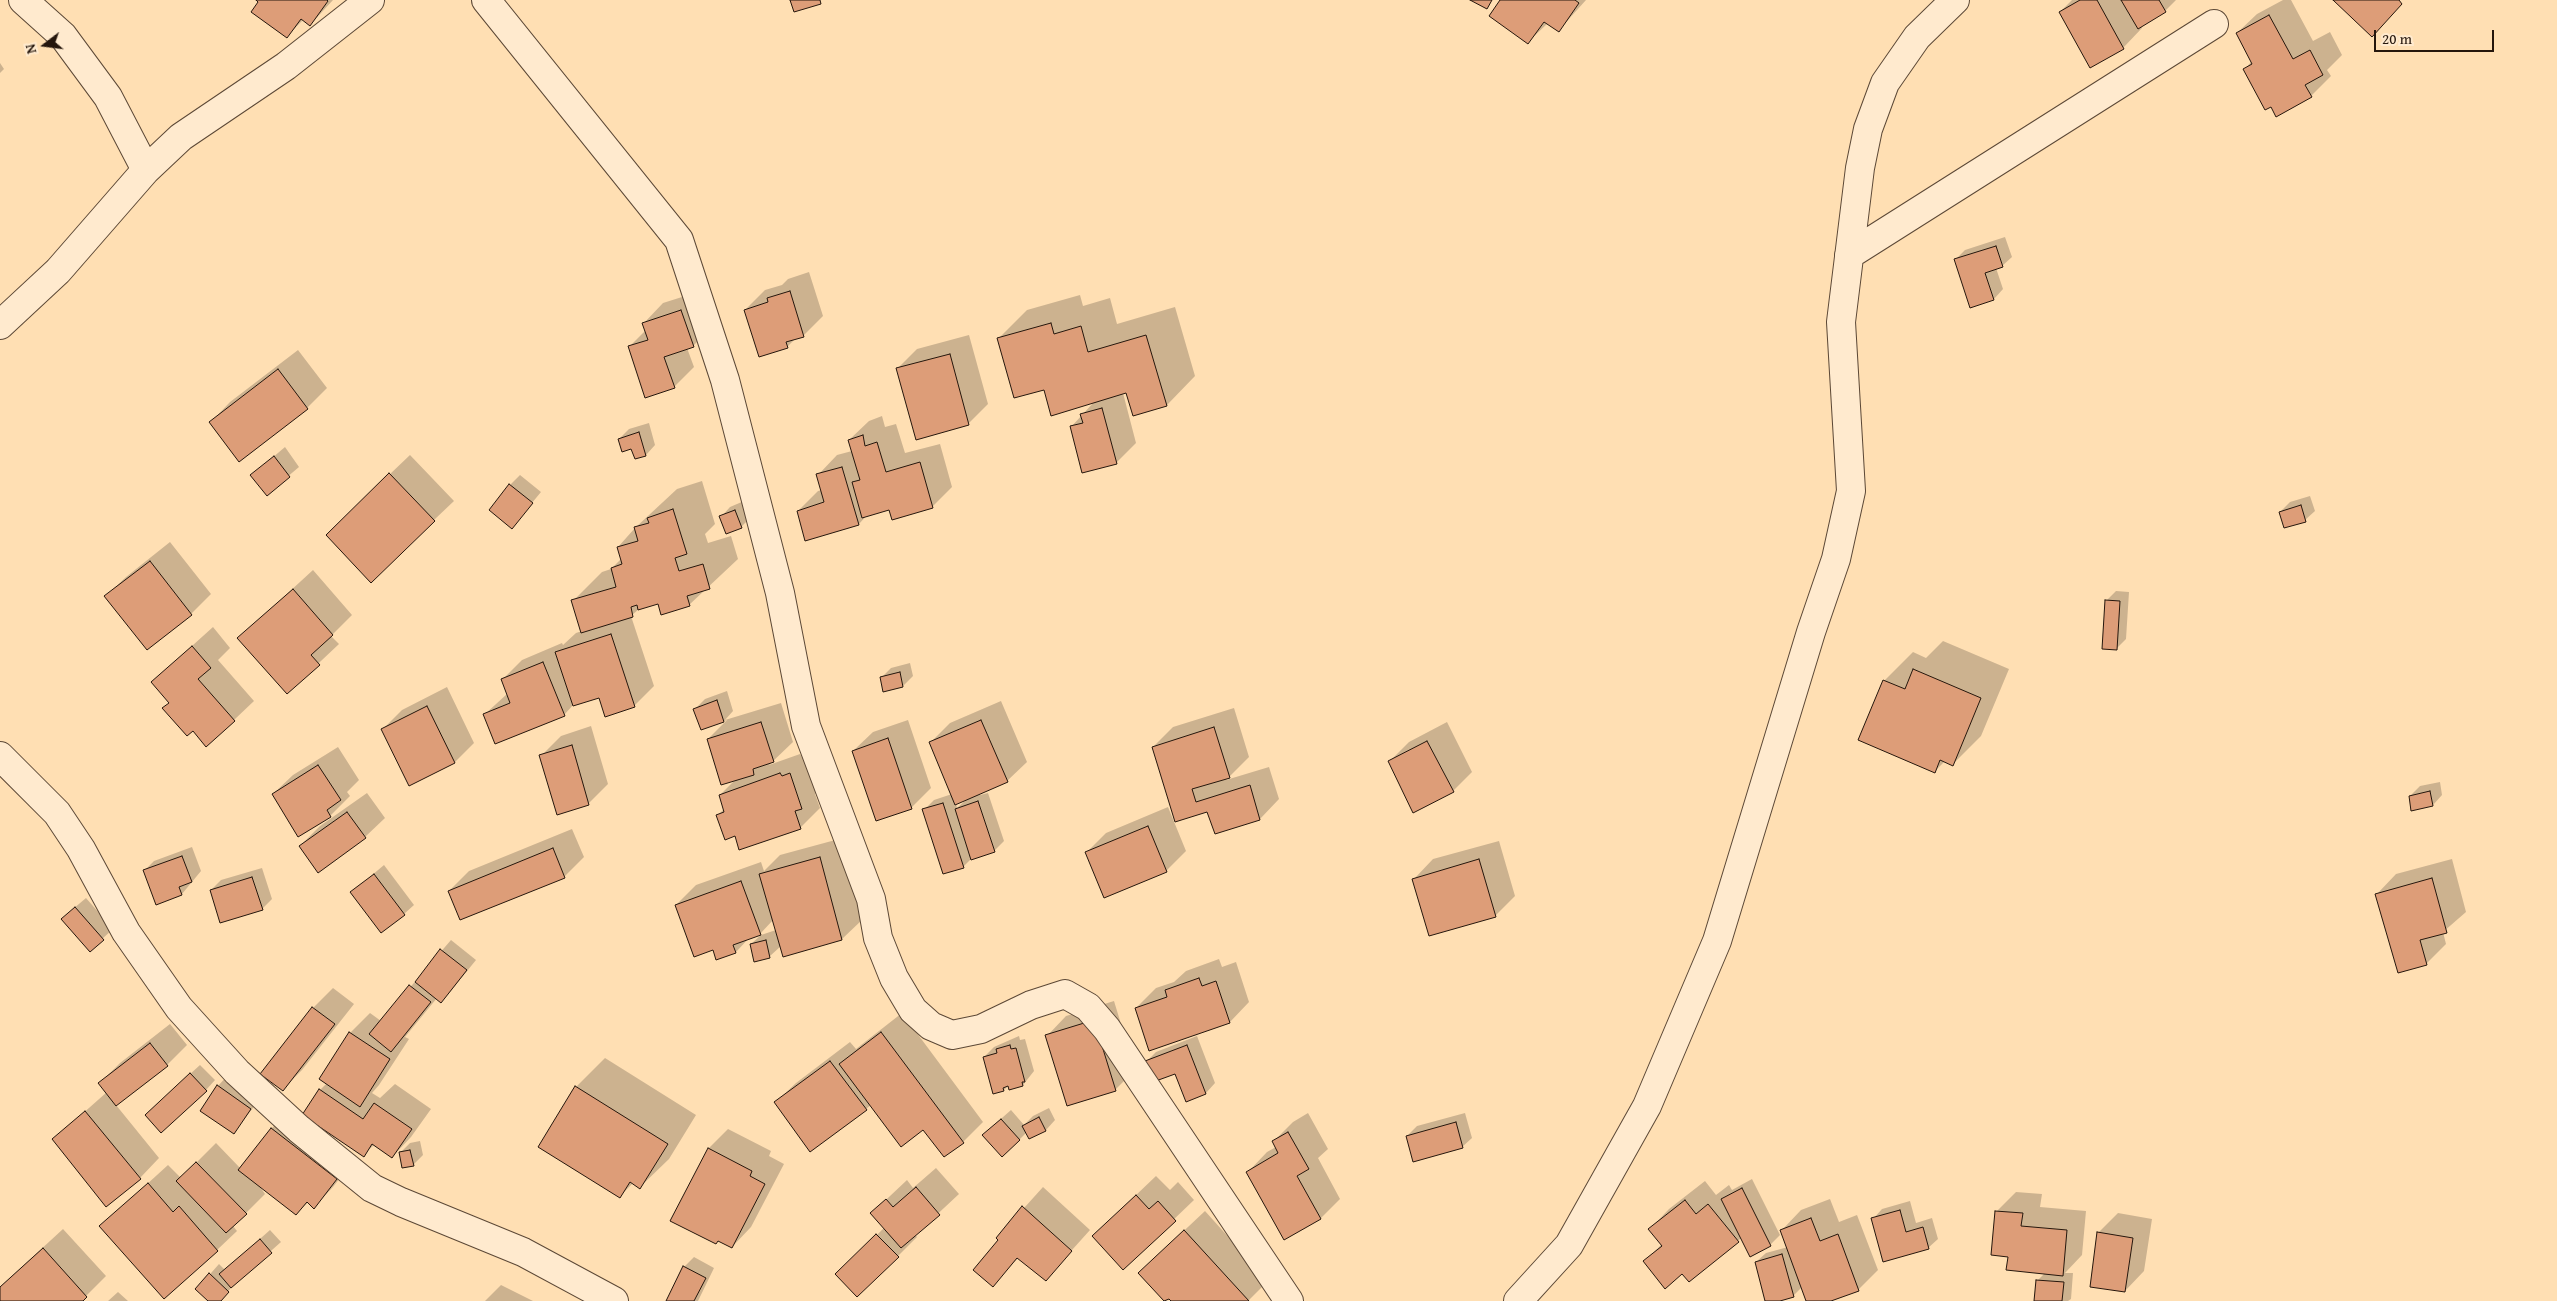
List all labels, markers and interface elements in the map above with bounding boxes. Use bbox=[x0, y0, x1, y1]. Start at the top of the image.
north arrow bbox=[20, 20, 70, 70]
scale bar bbox=[2377, 20, 2497, 52]
text: 20 m bbox=[2382, 28, 2412, 49]
text: N bbox=[20, 42, 41, 56]

